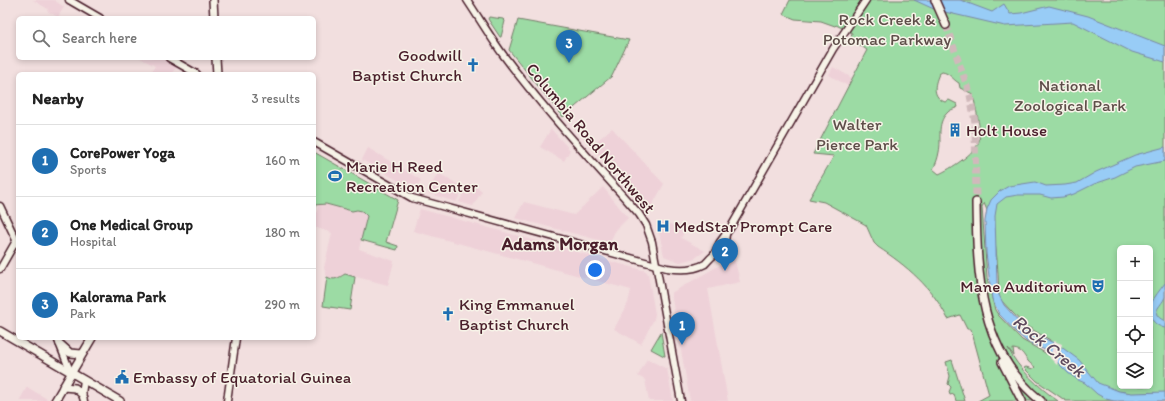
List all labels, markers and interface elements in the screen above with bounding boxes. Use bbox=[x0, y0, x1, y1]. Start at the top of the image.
park label: Rock Creek & Potomac Parkway bbox=[823, 9, 951, 49]
search box bbox=[16, 16, 316, 60]
icon: search bbox=[30, 27, 52, 49]
text: Search here bbox=[62, 29, 137, 47]
pin: 3 bbox=[556, 30, 582, 63]
place label: Goodwill Baptist Church bbox=[352, 45, 462, 85]
church icon: Goodwill Baptist Church bbox=[465, 57, 481, 73]
street label: Columbia Road Northwest bbox=[522, 59, 660, 217]
park label: National Zoological Park bbox=[1014, 75, 1126, 115]
text: Nearby bbox=[32, 88, 84, 108]
text: 3 results bbox=[251, 91, 300, 106]
park label: Walter Pierce Park bbox=[816, 114, 898, 154]
place label: Holt House bbox=[966, 120, 1047, 140]
building icon: Holt House bbox=[947, 122, 963, 138]
text: CorePower Yoga bbox=[70, 144, 175, 162]
text: 1 bbox=[42, 153, 48, 168]
text: 160 m bbox=[265, 153, 300, 168]
place label: Marie H Reed Recreation Center bbox=[346, 156, 478, 196]
text: Sports bbox=[70, 162, 106, 177]
sports icon: Marie H Reed Recreation Center bbox=[327, 168, 343, 184]
text: One Medical Group bbox=[70, 216, 193, 234]
place label: MedStar Prompt Care bbox=[674, 216, 832, 236]
hospital icon: MedStar Prompt Care bbox=[655, 218, 671, 234]
text: 2 bbox=[42, 225, 48, 240]
text: 180 m bbox=[265, 225, 300, 240]
district label: Adams Morgan bbox=[501, 233, 619, 255]
text: Hospital bbox=[70, 234, 117, 249]
pin: 2 bbox=[712, 238, 738, 271]
map controls bbox=[1117, 245, 1153, 389]
button: + bbox=[1117, 245, 1153, 281]
your location bbox=[585, 260, 605, 280]
place label: Mane Auditorium bbox=[960, 276, 1087, 296]
theatre icon: Mane Auditorium bbox=[1090, 278, 1106, 294]
button: − bbox=[1117, 281, 1153, 317]
text: Kalorama Park bbox=[70, 288, 166, 306]
place label: King Emmanuel Baptist Church bbox=[459, 294, 575, 334]
text: 3 bbox=[41, 297, 49, 312]
text: 290 m bbox=[264, 297, 300, 312]
text: Park bbox=[70, 306, 96, 321]
church icon: King Emmanuel Baptist Church bbox=[440, 306, 456, 322]
water label: Rock Creek bbox=[1008, 310, 1091, 383]
pin: 1 bbox=[669, 312, 695, 345]
button: locate bbox=[1117, 317, 1153, 353]
button: layers bbox=[1117, 353, 1153, 389]
place label: Embassy of Equatorial Guinea bbox=[133, 367, 351, 387]
public building icon: Embassy of Equatorial Guinea bbox=[114, 369, 130, 385]

